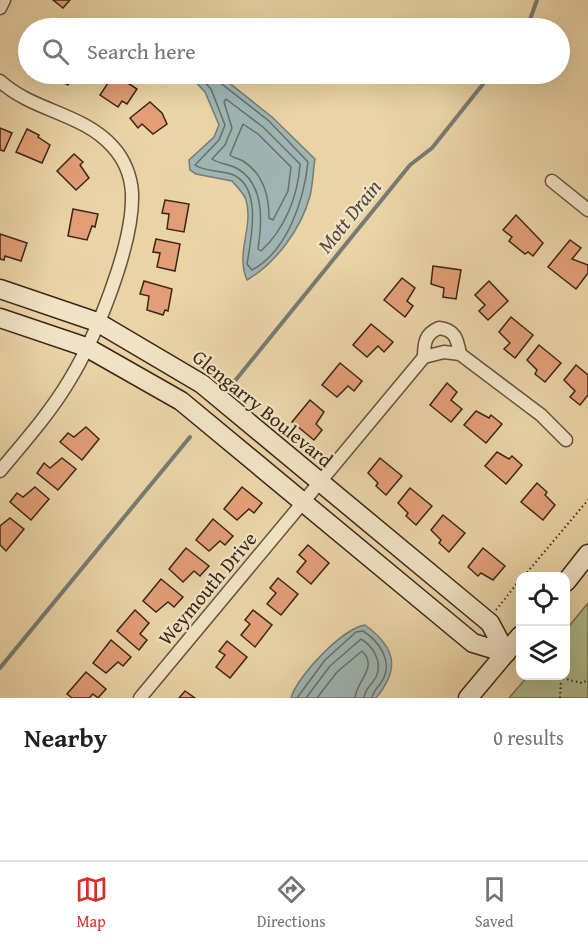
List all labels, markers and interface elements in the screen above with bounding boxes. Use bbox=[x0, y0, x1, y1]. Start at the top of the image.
search box bbox=[18, 18, 570, 84]
icon: search bbox=[39, 35, 72, 68]
text: Search here bbox=[87, 35, 196, 67]
water label: Mott Drain bbox=[310, 172, 389, 260]
street label: Glengarry Boulevard bbox=[187, 342, 340, 474]
street label: Weymouth Drive bbox=[151, 525, 263, 651]
map controls bbox=[516, 572, 570, 680]
button: locate bbox=[516, 572, 570, 626]
button: layers bbox=[516, 626, 570, 680]
text: Nearby bbox=[24, 718, 107, 757]
text: 0 results bbox=[493, 723, 564, 752]
tab: Map bbox=[75, 873, 108, 933]
tab: Directions bbox=[257, 873, 326, 933]
tab: Saved bbox=[475, 873, 513, 933]

